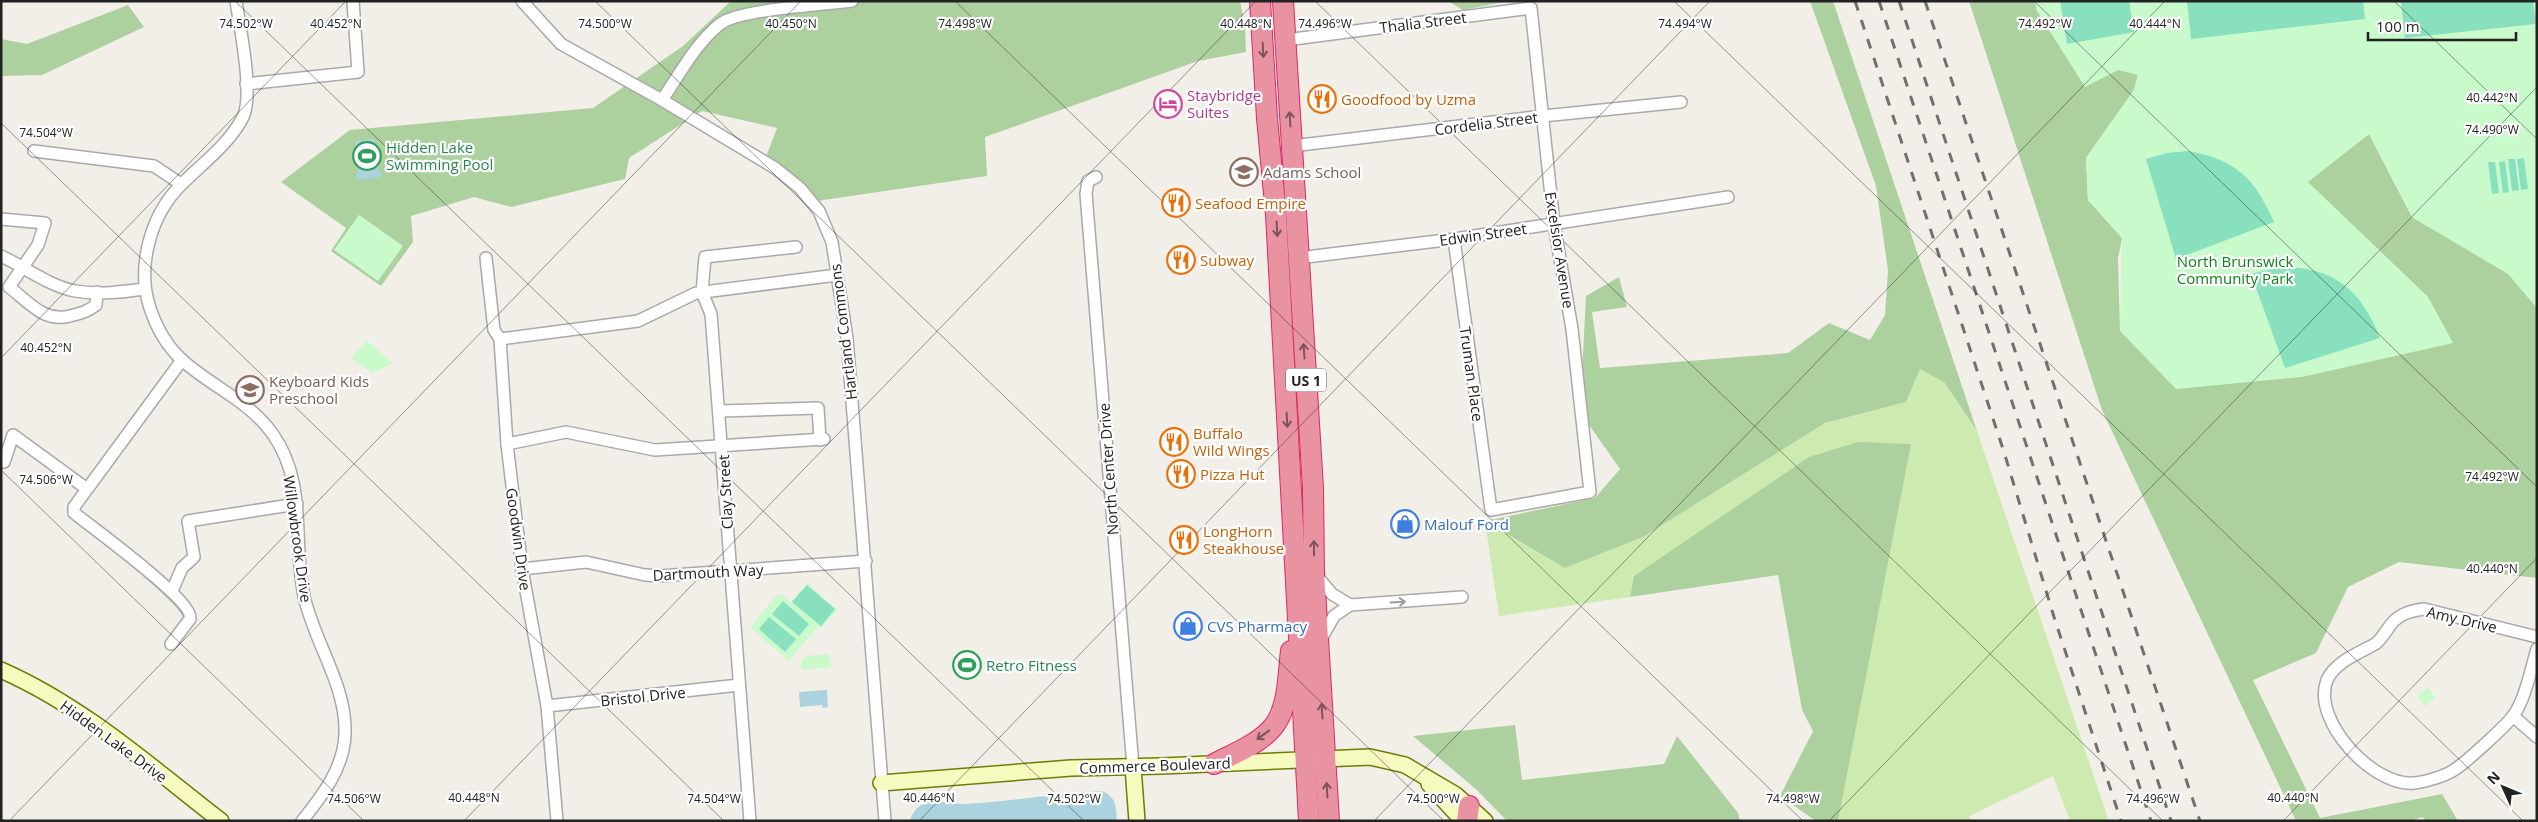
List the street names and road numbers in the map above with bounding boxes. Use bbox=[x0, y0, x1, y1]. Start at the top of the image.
street label: Thalia Street bbox=[1378, 7, 1468, 37]
street label: Cordelia Street bbox=[1433, 107, 1539, 139]
street label: Excelsior Avenue bbox=[1541, 190, 1579, 310]
street label: Edwin Street bbox=[1438, 218, 1528, 250]
street label: Hartland Commons bbox=[825, 263, 861, 401]
street label: Truman Place bbox=[1455, 325, 1489, 423]
road number: US 1 bbox=[1286, 368, 1326, 392]
street label: North Center Drive bbox=[1093, 402, 1123, 536]
street label: Clay Street bbox=[713, 454, 737, 530]
street label: Willowbrook Drive bbox=[279, 474, 317, 604]
street label: Goodwin Drive bbox=[502, 486, 536, 592]
street label: Dartmouth Way bbox=[652, 559, 764, 585]
street label: Amy Drive bbox=[2425, 601, 2499, 637]
street label: Bristol Drive bbox=[599, 682, 687, 710]
street label: Hidden Lake Drive bbox=[56, 695, 172, 787]
street label: Commerce Boulevard bbox=[1079, 752, 1231, 778]

